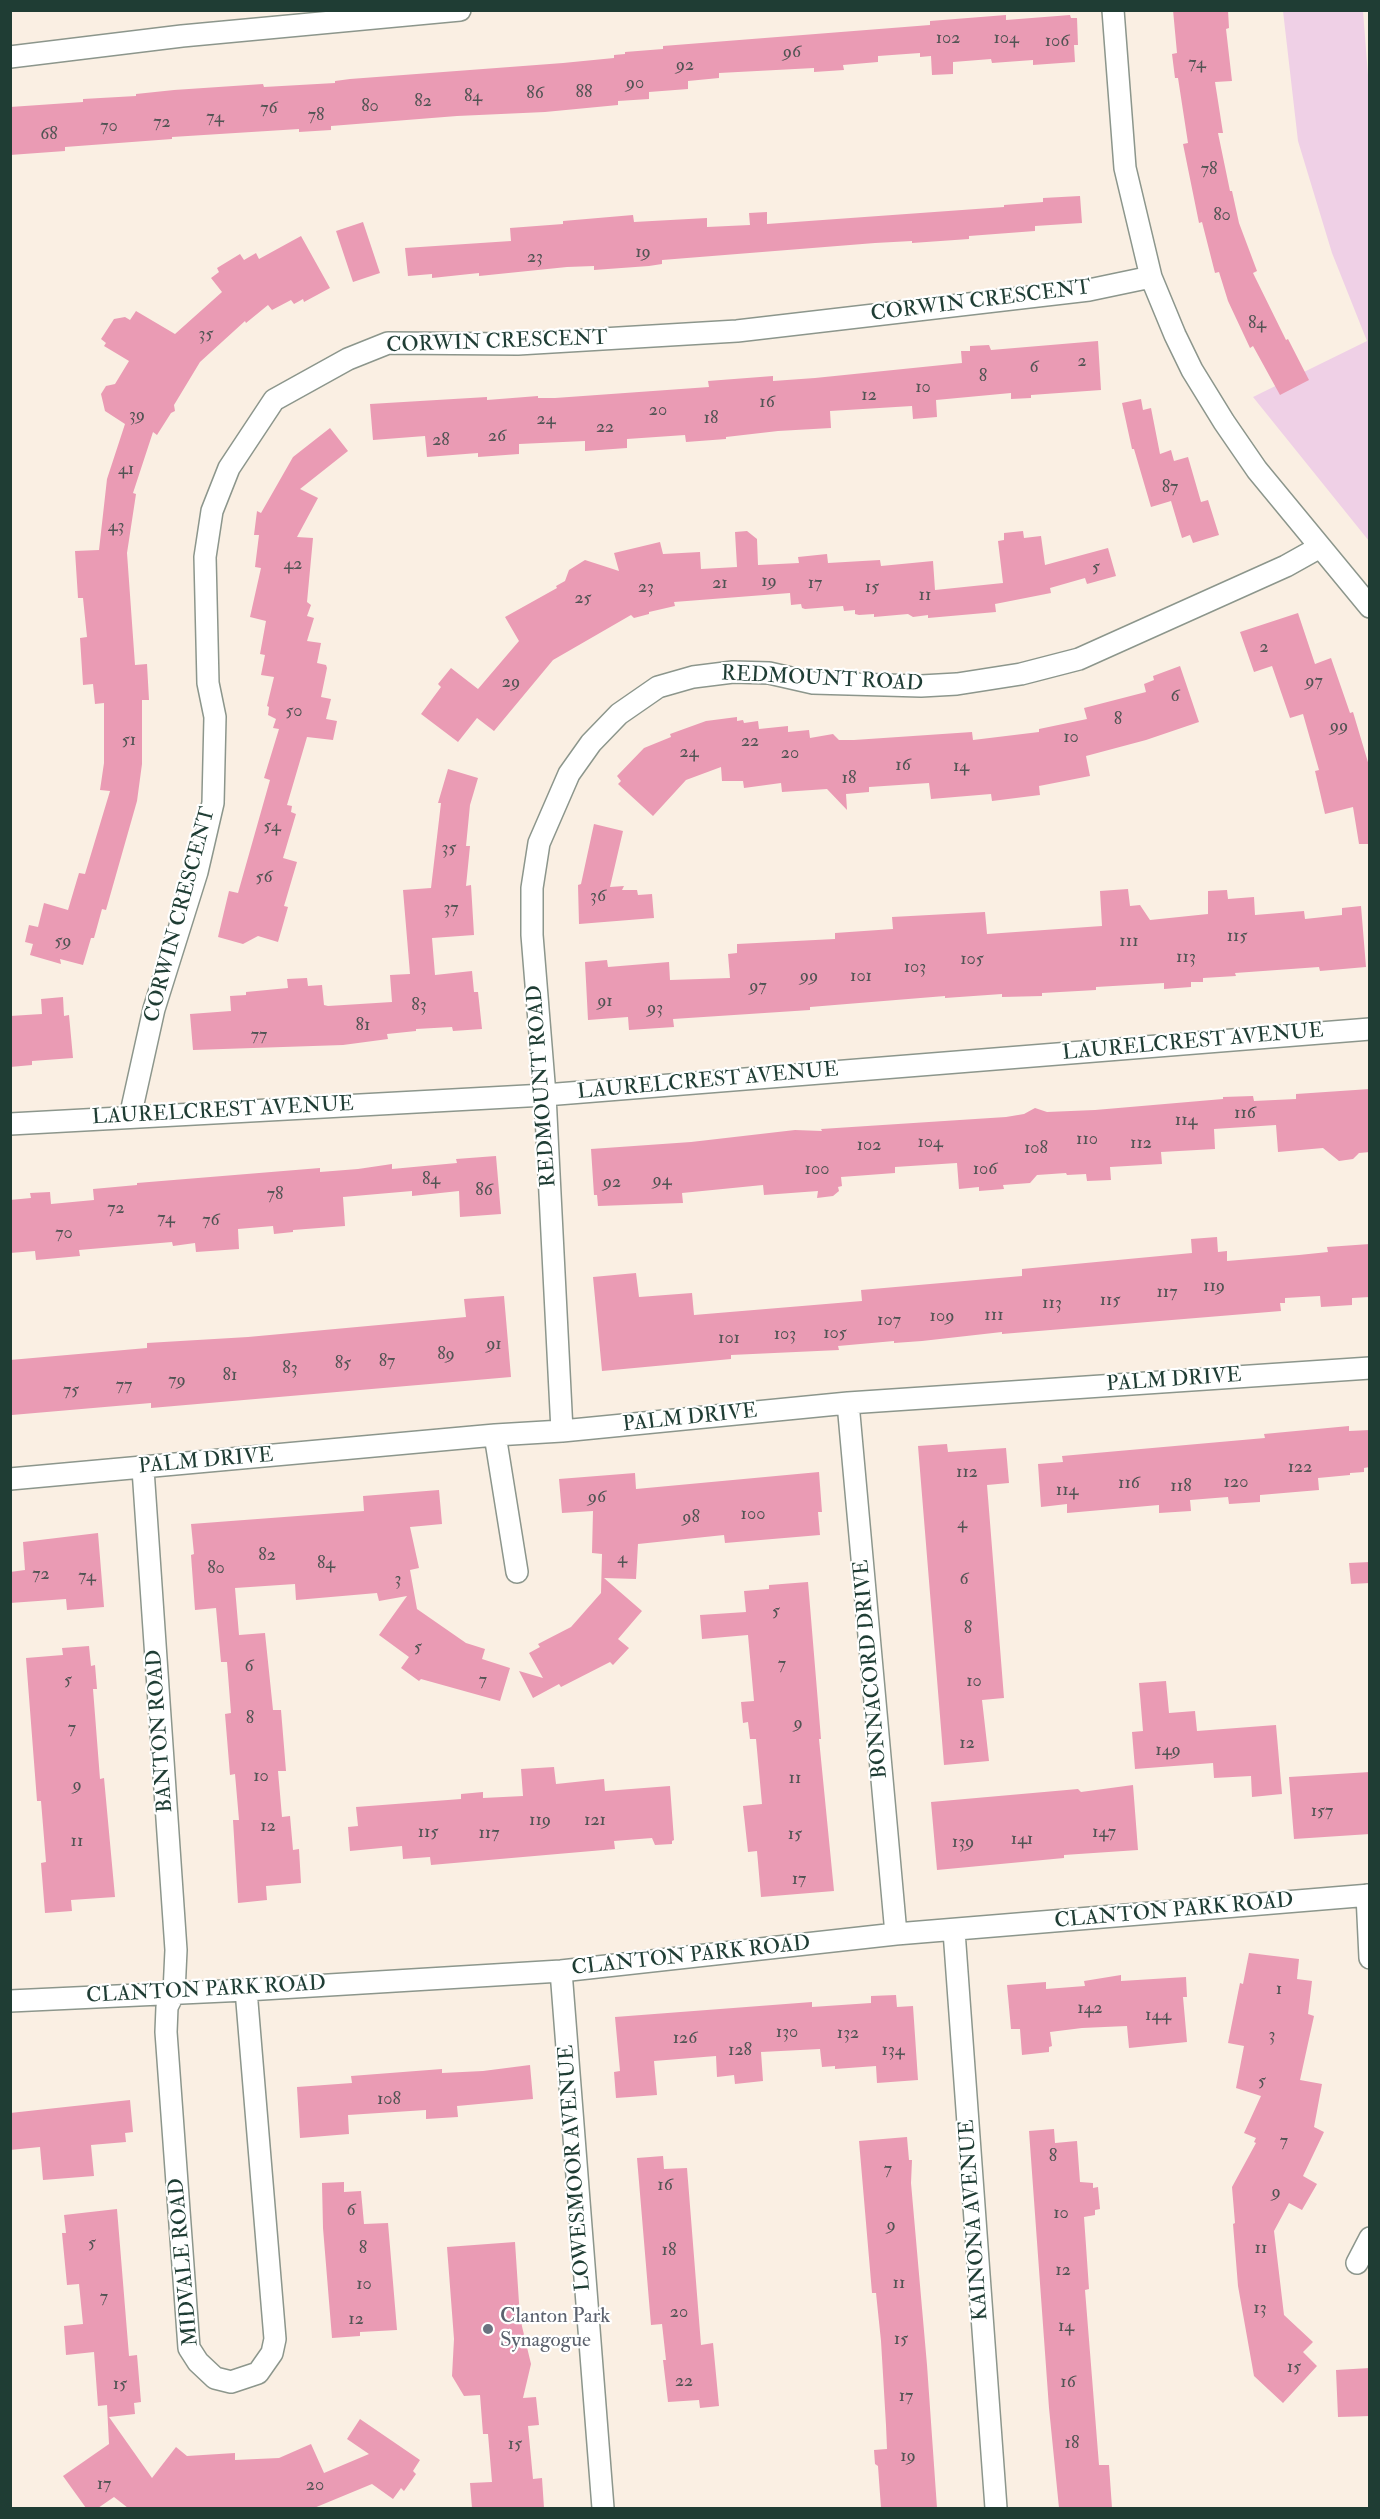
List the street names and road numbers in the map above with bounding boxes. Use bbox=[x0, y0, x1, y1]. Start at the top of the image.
street label: CORWIN CRESCENT bbox=[869, 276, 1093, 328]
street label: CORWIN CRESCENT bbox=[386, 327, 608, 359]
street label: REDMOUNT ROAD bbox=[720, 662, 924, 698]
street label: CORWIN CRESCENT bbox=[140, 805, 222, 1025]
street label: REDMOUNT ROAD bbox=[523, 984, 563, 1188]
street label: LAURELCREST AVENUE bbox=[1061, 1019, 1325, 1067]
street label: LAURELCREST AVENUE bbox=[576, 1058, 840, 1106]
street label: LAURELCREST AVENUE bbox=[91, 1093, 355, 1131]
street label: PALM DRIVE bbox=[1106, 1364, 1242, 1398]
street label: PALM DRIVE bbox=[621, 1399, 759, 1439]
street label: PALM DRIVE bbox=[138, 1444, 274, 1480]
street label: BONNACORD DRIVE bbox=[850, 1558, 894, 1780]
street label: BANTON ROAD bbox=[143, 1649, 179, 1813]
street label: CLANTON PARK ROAD bbox=[1053, 1889, 1295, 1935]
street label: CLANTON PARK ROAD bbox=[570, 1932, 812, 1982]
street label: CLANTON PARK ROAD bbox=[86, 1972, 326, 2010]
street label: LOWESMOOR AVENUE bbox=[555, 2044, 597, 2292]
street label: KAINONA AVENUE bbox=[955, 2119, 995, 2321]
street label: MIDVALE ROAD bbox=[165, 2177, 205, 2347]

